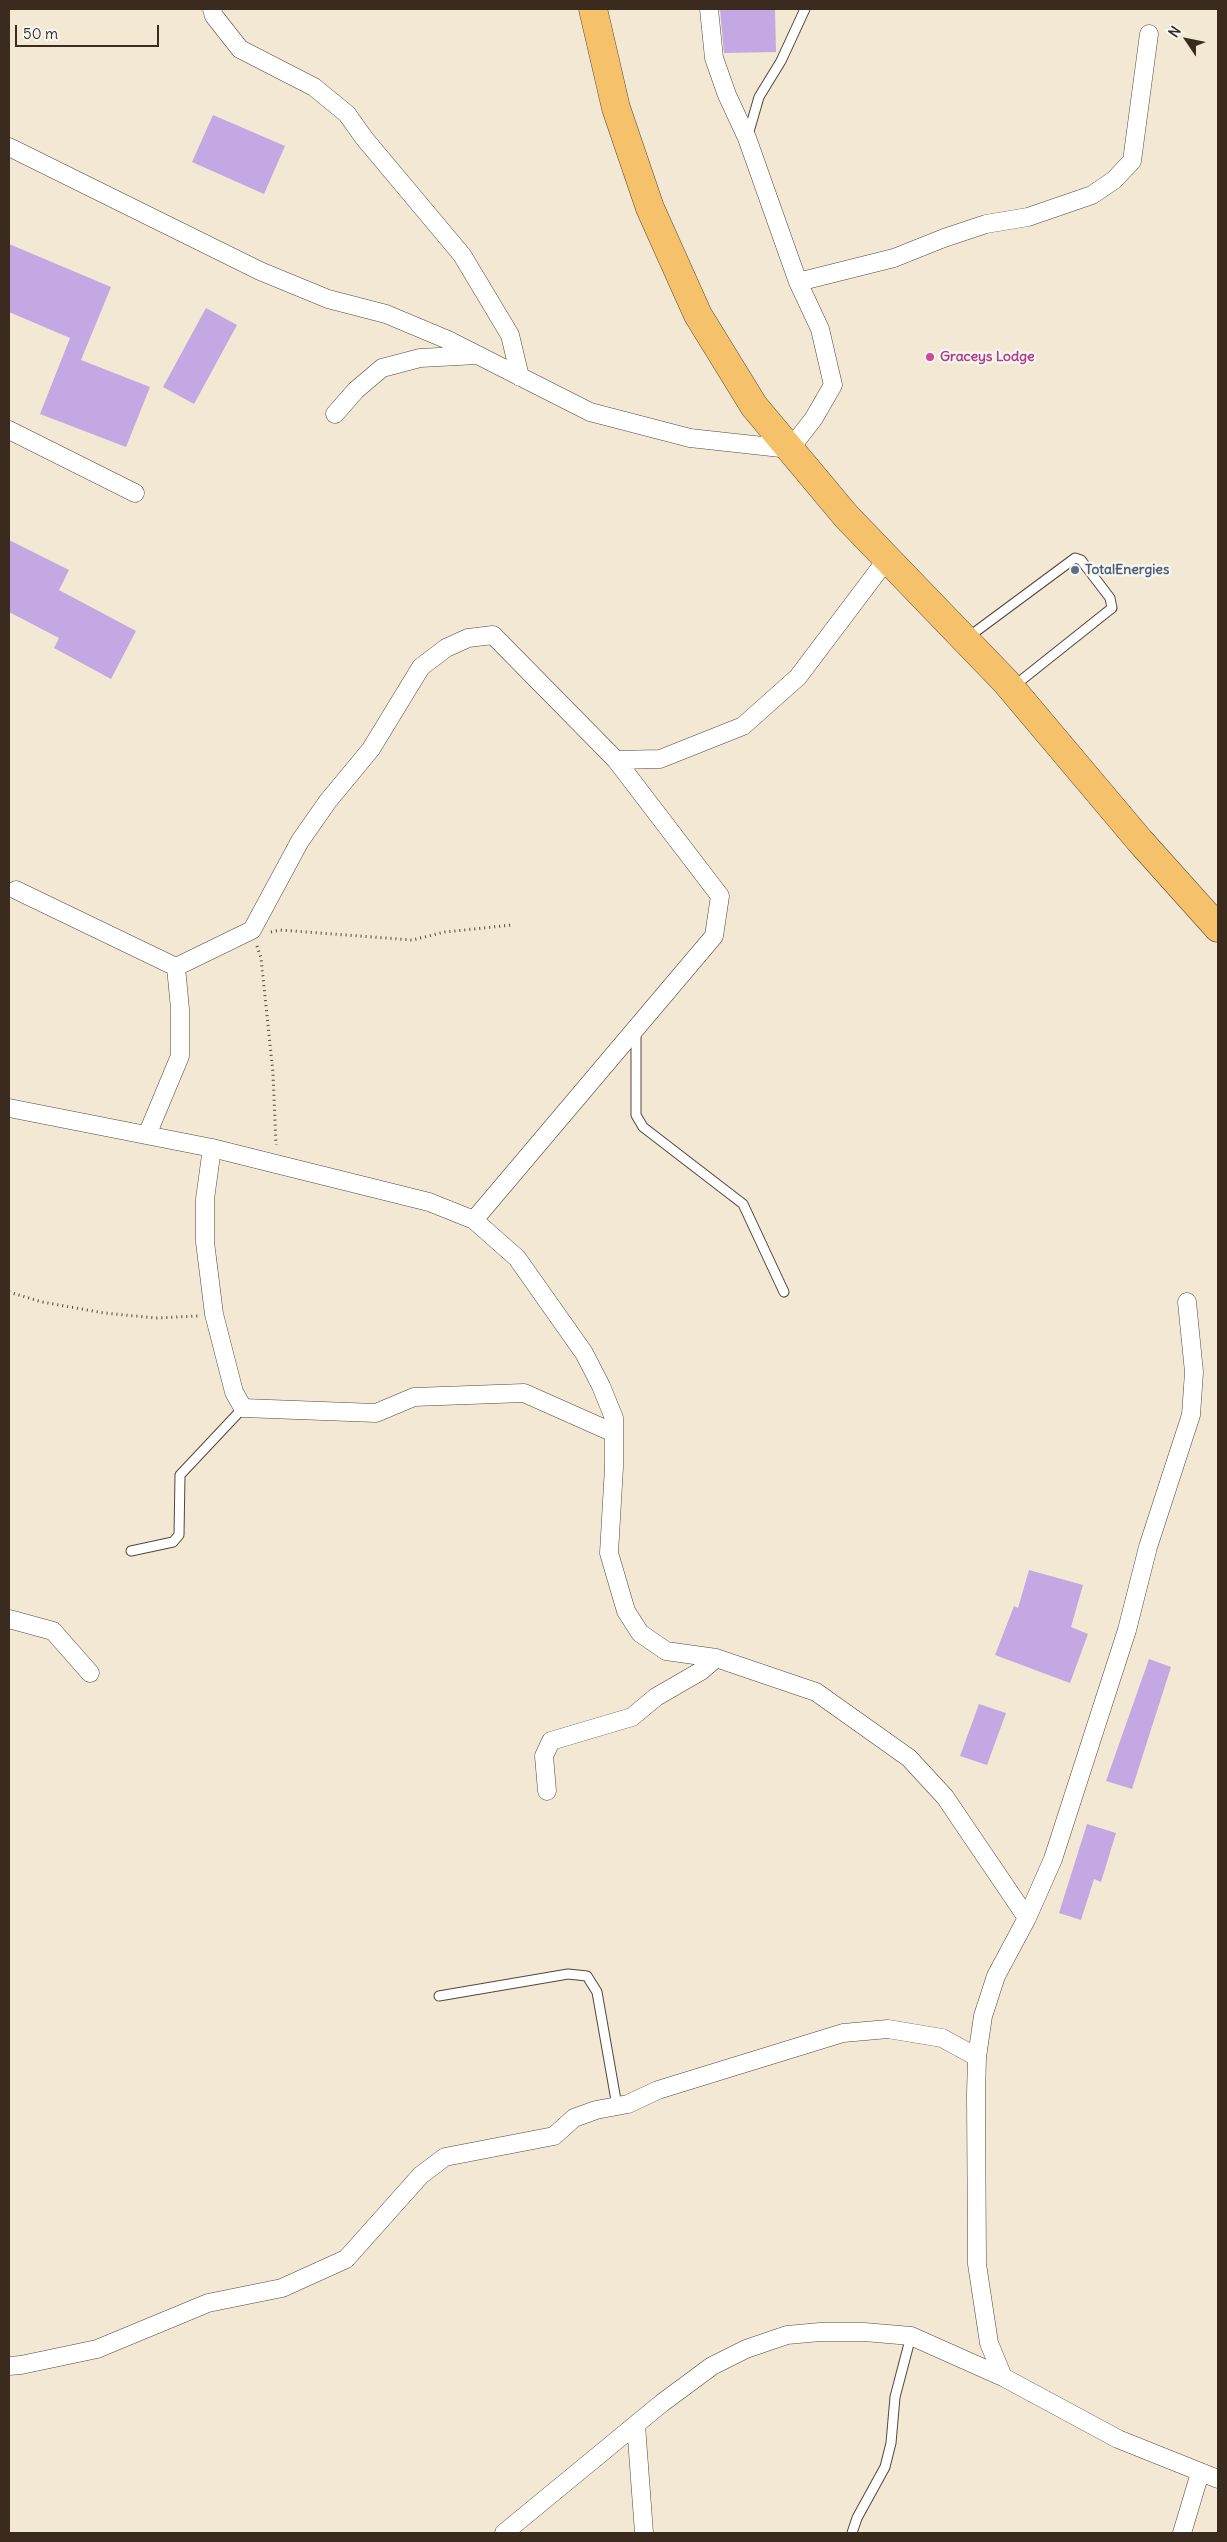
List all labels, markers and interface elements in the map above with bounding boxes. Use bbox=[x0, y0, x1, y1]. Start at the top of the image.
scale bar bbox=[18, 15, 161, 47]
north arrow bbox=[1162, 15, 1212, 65]
text: N bbox=[1164, 23, 1185, 41]
text: 50 m bbox=[23, 24, 58, 43]
place label: Graceys Lodge bbox=[940, 349, 1035, 365]
marker: Graceys Lodge bbox=[924, 351, 936, 363]
place label: TotalEnergies bbox=[1085, 562, 1169, 578]
marker: TotalEnergies bbox=[1069, 564, 1081, 576]

